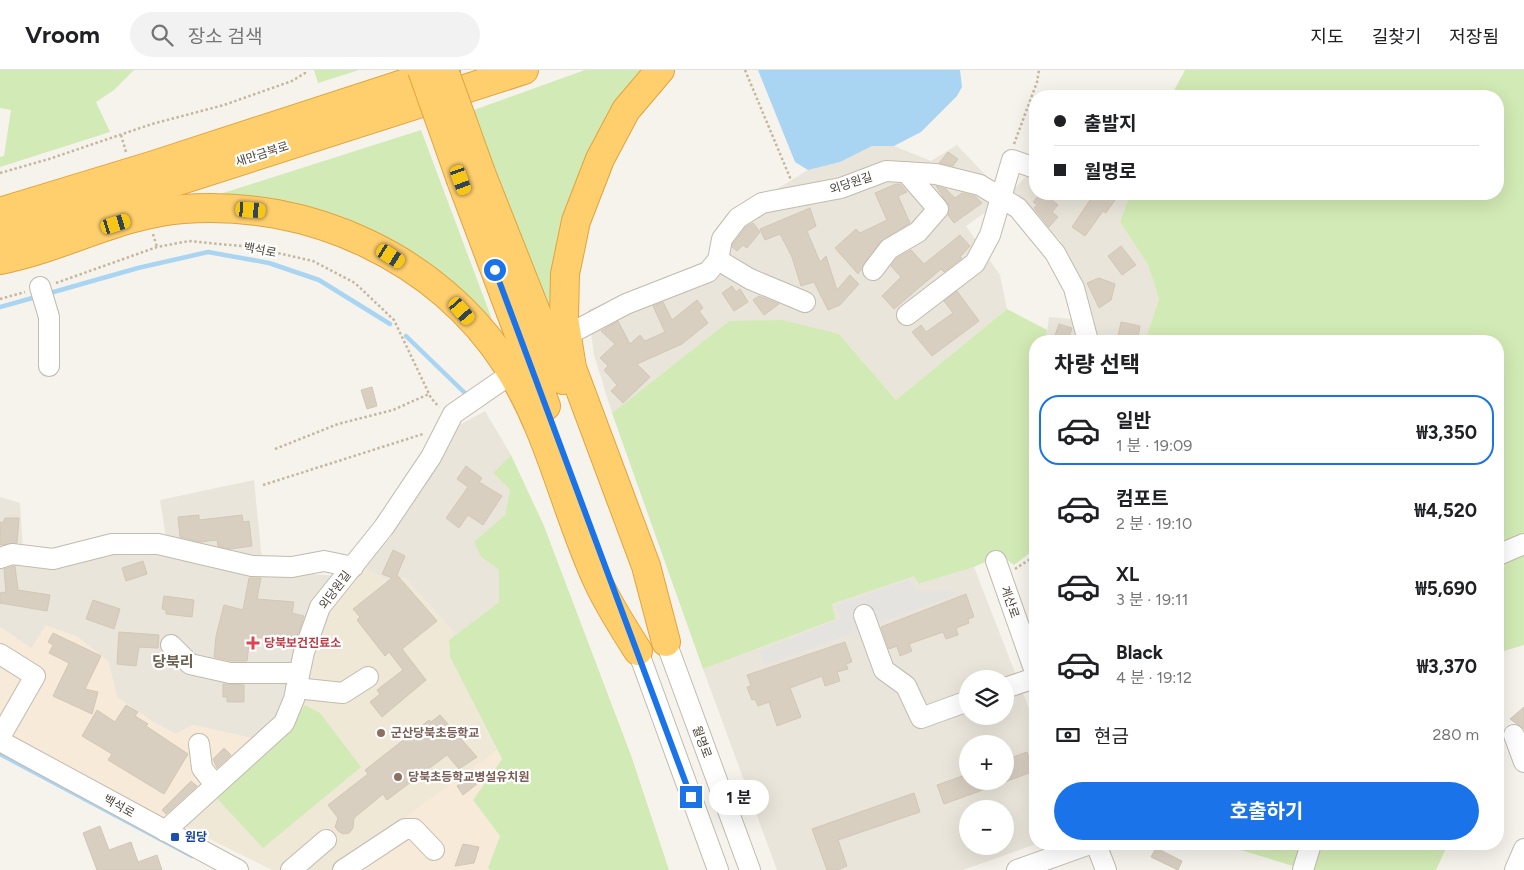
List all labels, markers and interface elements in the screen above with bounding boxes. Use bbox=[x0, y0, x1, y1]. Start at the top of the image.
search box bbox=[130, 12, 480, 57]
text: Vroom bbox=[25, 20, 100, 49]
icon: search bbox=[148, 21, 176, 49]
text: 장소 검색 bbox=[188, 25, 262, 48]
text: 지도 bbox=[1311, 26, 1344, 48]
text: 길찾기 bbox=[1372, 26, 1421, 48]
text: 저장됨 bbox=[1449, 26, 1499, 48]
text: 출발지 bbox=[1084, 112, 1136, 135]
street label: 새만금북로 bbox=[234, 139, 290, 169]
text: 월명로 bbox=[1084, 160, 1136, 183]
car bbox=[448, 163, 473, 197]
street label: 외당원길 bbox=[828, 170, 874, 196]
car bbox=[235, 201, 266, 219]
car bbox=[99, 212, 132, 236]
street label: 백석로 bbox=[242, 240, 278, 260]
car bbox=[374, 242, 407, 270]
route start bbox=[484, 259, 506, 281]
car bbox=[446, 295, 477, 327]
text: 차량 선택 bbox=[1054, 351, 1140, 378]
icon: car bbox=[1056, 408, 1101, 453]
text: 일반 bbox=[1116, 409, 1151, 432]
text: ₩3,350 bbox=[1416, 421, 1477, 444]
text: 1 분 · 19:09 bbox=[1116, 436, 1192, 455]
icon: car bbox=[1056, 486, 1101, 531]
text: 컴포트 bbox=[1116, 487, 1168, 510]
text: ₩4,520 bbox=[1415, 499, 1477, 522]
text: 2 분 · 19:10 bbox=[1116, 514, 1192, 533]
text: XL bbox=[1116, 563, 1139, 586]
icon: car bbox=[1056, 564, 1101, 609]
street label: 외당원길 bbox=[316, 568, 354, 612]
text: ₩5,690 bbox=[1416, 577, 1477, 600]
street label: 계산로 bbox=[998, 584, 1022, 620]
text: 3 분 · 19:11 bbox=[1116, 590, 1188, 609]
marker: 당북보건진료소 bbox=[246, 636, 260, 650]
place label: 당북보건진료소 bbox=[264, 636, 341, 650]
text: Black bbox=[1116, 641, 1163, 664]
icon: car bbox=[1056, 642, 1101, 687]
district label: 당북리 bbox=[152, 653, 194, 671]
text: ₩3,370 bbox=[1417, 655, 1477, 678]
text: 4 분 · 19:12 bbox=[1116, 668, 1192, 687]
map controls bbox=[959, 670, 1014, 855]
button: layers bbox=[959, 670, 1014, 725]
icon: cash bbox=[1054, 721, 1082, 749]
street label: 월명로 bbox=[690, 724, 714, 760]
text: 현금 bbox=[1094, 725, 1129, 748]
text: 280 m bbox=[1432, 725, 1479, 744]
place label: 군산당북초등학교 bbox=[391, 726, 479, 740]
marker: 군산당북초등학교 bbox=[375, 727, 387, 739]
button: + bbox=[959, 735, 1014, 790]
place label: 당북초등학교병설유치원 bbox=[408, 770, 529, 784]
marker: 당북초등학교병설유치원 bbox=[392, 771, 404, 783]
callout: 1 분 bbox=[708, 780, 768, 814]
button: 호출하기 bbox=[1054, 782, 1479, 840]
route end bbox=[680, 786, 702, 808]
text: 1 분 bbox=[726, 788, 752, 807]
street label: 백석로 bbox=[101, 792, 137, 820]
button: − bbox=[959, 800, 1014, 855]
place label: 원당 bbox=[185, 830, 207, 844]
marker: 원당 bbox=[169, 831, 181, 843]

